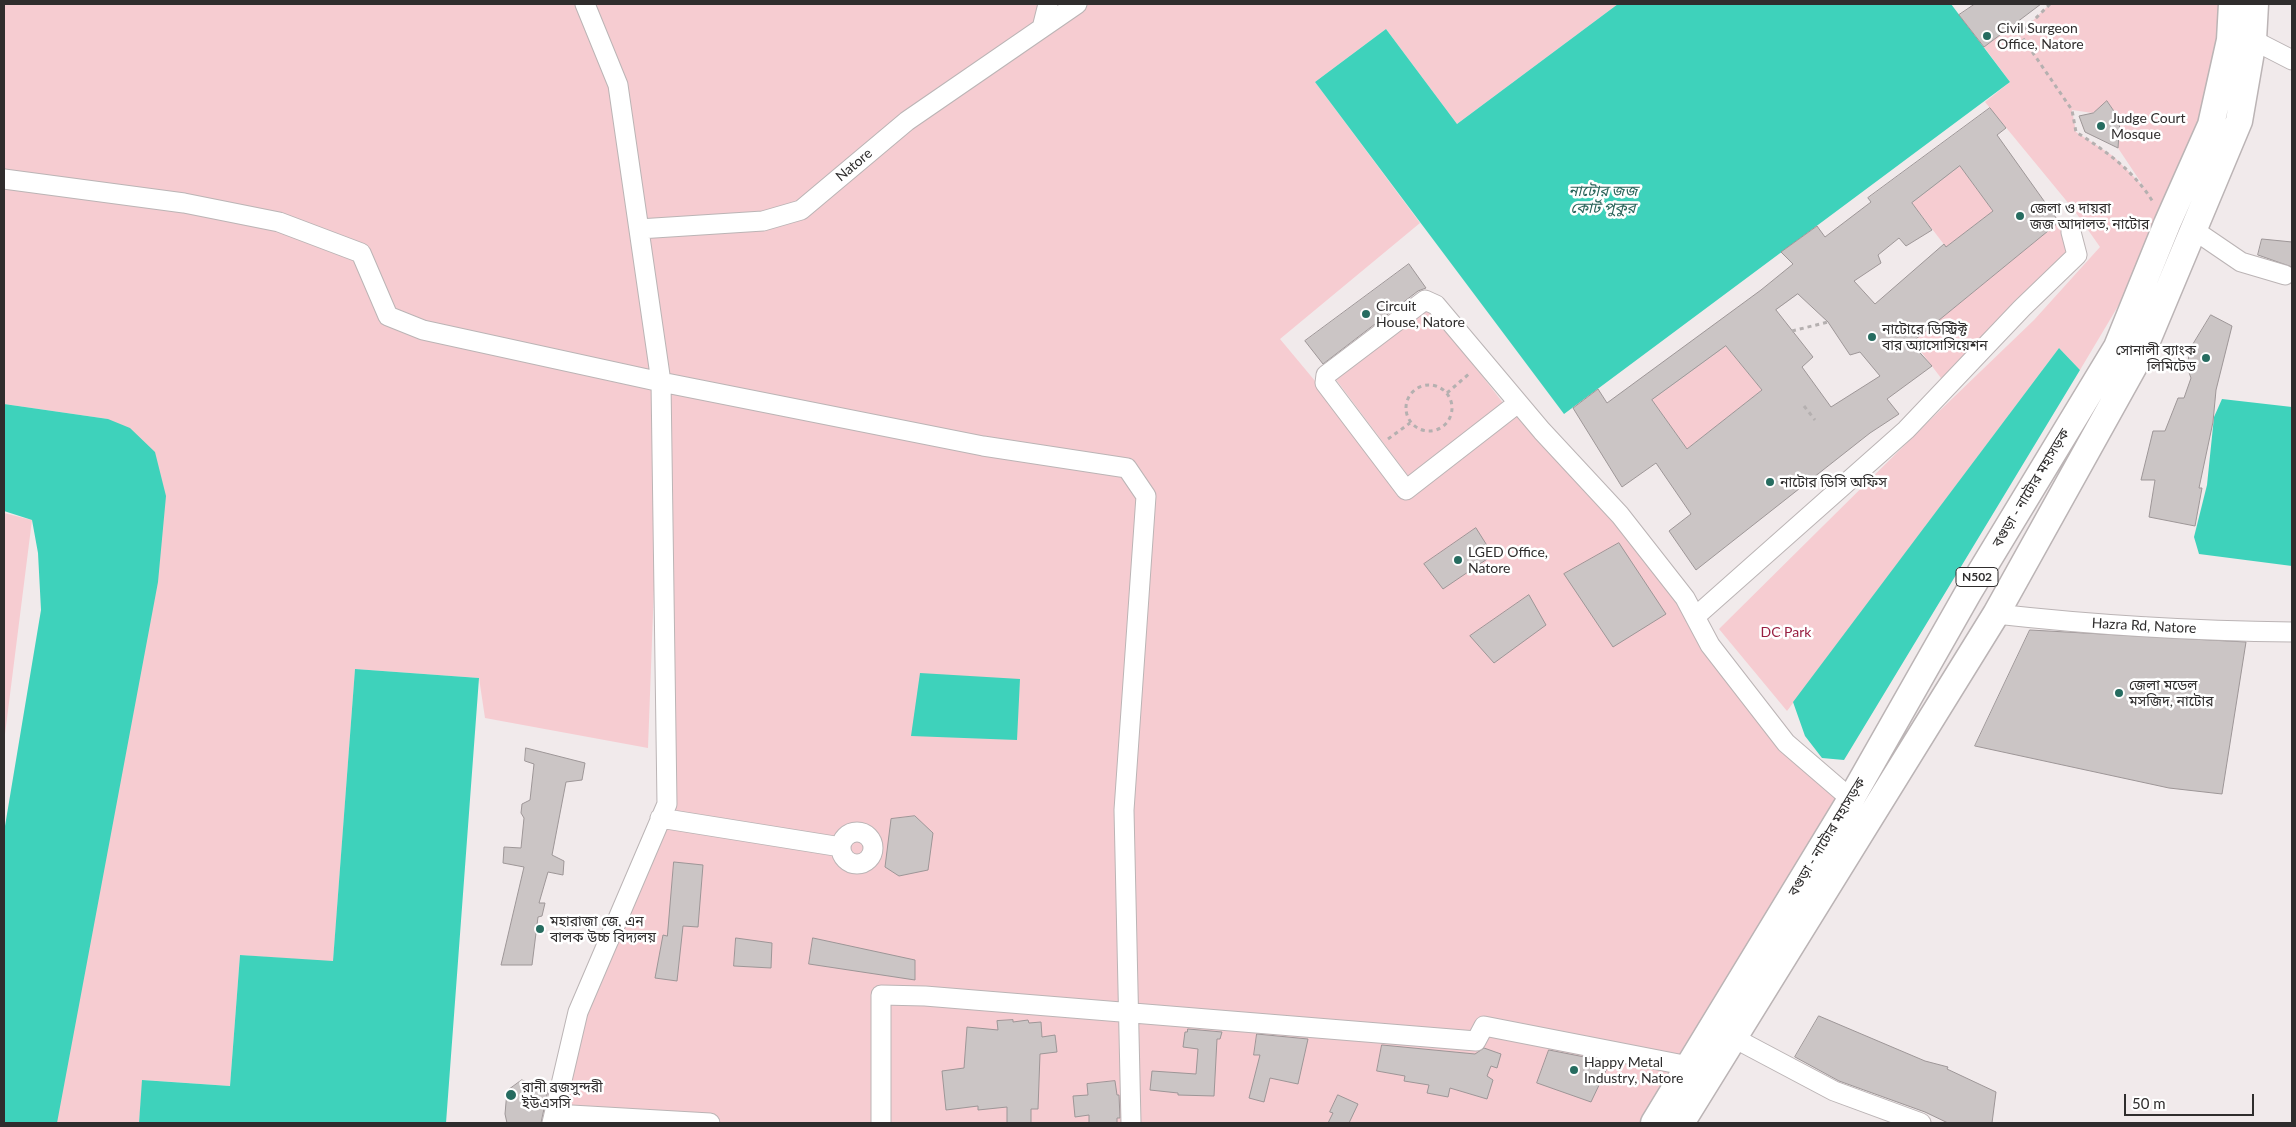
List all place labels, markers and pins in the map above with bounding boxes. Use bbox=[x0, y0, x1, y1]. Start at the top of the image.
place label: Civil Surgeon Office, Natore bbox=[1997, 20, 2084, 52]
marker: Civil Surgeon Office, Natore bbox=[1981, 30, 1993, 42]
place label: Judge Court Mosque bbox=[2111, 110, 2186, 142]
marker: Judge Court Mosque bbox=[2095, 120, 2107, 132]
place label: জেলা ও দায়রা জজ আদালত, নাটোর bbox=[2030, 200, 2149, 232]
marker: জেলা ও দায়রা জজ আদালত, নাটোর bbox=[2014, 210, 2026, 222]
place label: Circuit House, Natore bbox=[1376, 298, 1465, 331]
marker: Circuit House, Natore bbox=[1360, 308, 1372, 320]
place label: নাটোরে ডিস্ট্রিক্ট বার অ্যাসোসিয়েশন bbox=[1882, 321, 1988, 354]
marker: নাটোরে ডিস্ট্রিক্ট বার অ্যাসোসিয়েশন bbox=[1866, 331, 1878, 343]
place label: সোনালী ব্যাংক লিমিটেড bbox=[2116, 342, 2196, 374]
marker: সোনালী ব্যাংক লিমিটেড bbox=[2200, 352, 2212, 364]
place label: নাটোর ডিসি অফিস bbox=[1780, 474, 1887, 490]
marker: নাটোর ডিসি অফিস bbox=[1764, 476, 1776, 488]
place label: LGED Office, Natore bbox=[1468, 544, 1548, 576]
marker: LGED Office, Natore bbox=[1452, 554, 1464, 566]
place label: জেলা মডেল মসজিদ, নাটোর bbox=[2129, 677, 2214, 710]
marker: জেলা মডেল মসজিদ, নাটোর bbox=[2113, 687, 2125, 699]
place label: মহারাজা জে, এন বালক উচ্চ বিদ্যলয় bbox=[550, 913, 656, 946]
marker: মহারাজা জে, এন বালক উচ্চ বিদ্যলয় bbox=[534, 923, 546, 935]
place label: Happy Metal Industry, Natore bbox=[1584, 1054, 1683, 1086]
marker: Happy Metal Industry, Natore bbox=[1568, 1064, 1580, 1076]
place label: রানী ব্রজসুন্দরী ইউএসসি bbox=[522, 1079, 603, 1112]
marker: রানী ব্রজসুন্দরী ইউএসসি bbox=[504, 1088, 518, 1102]

